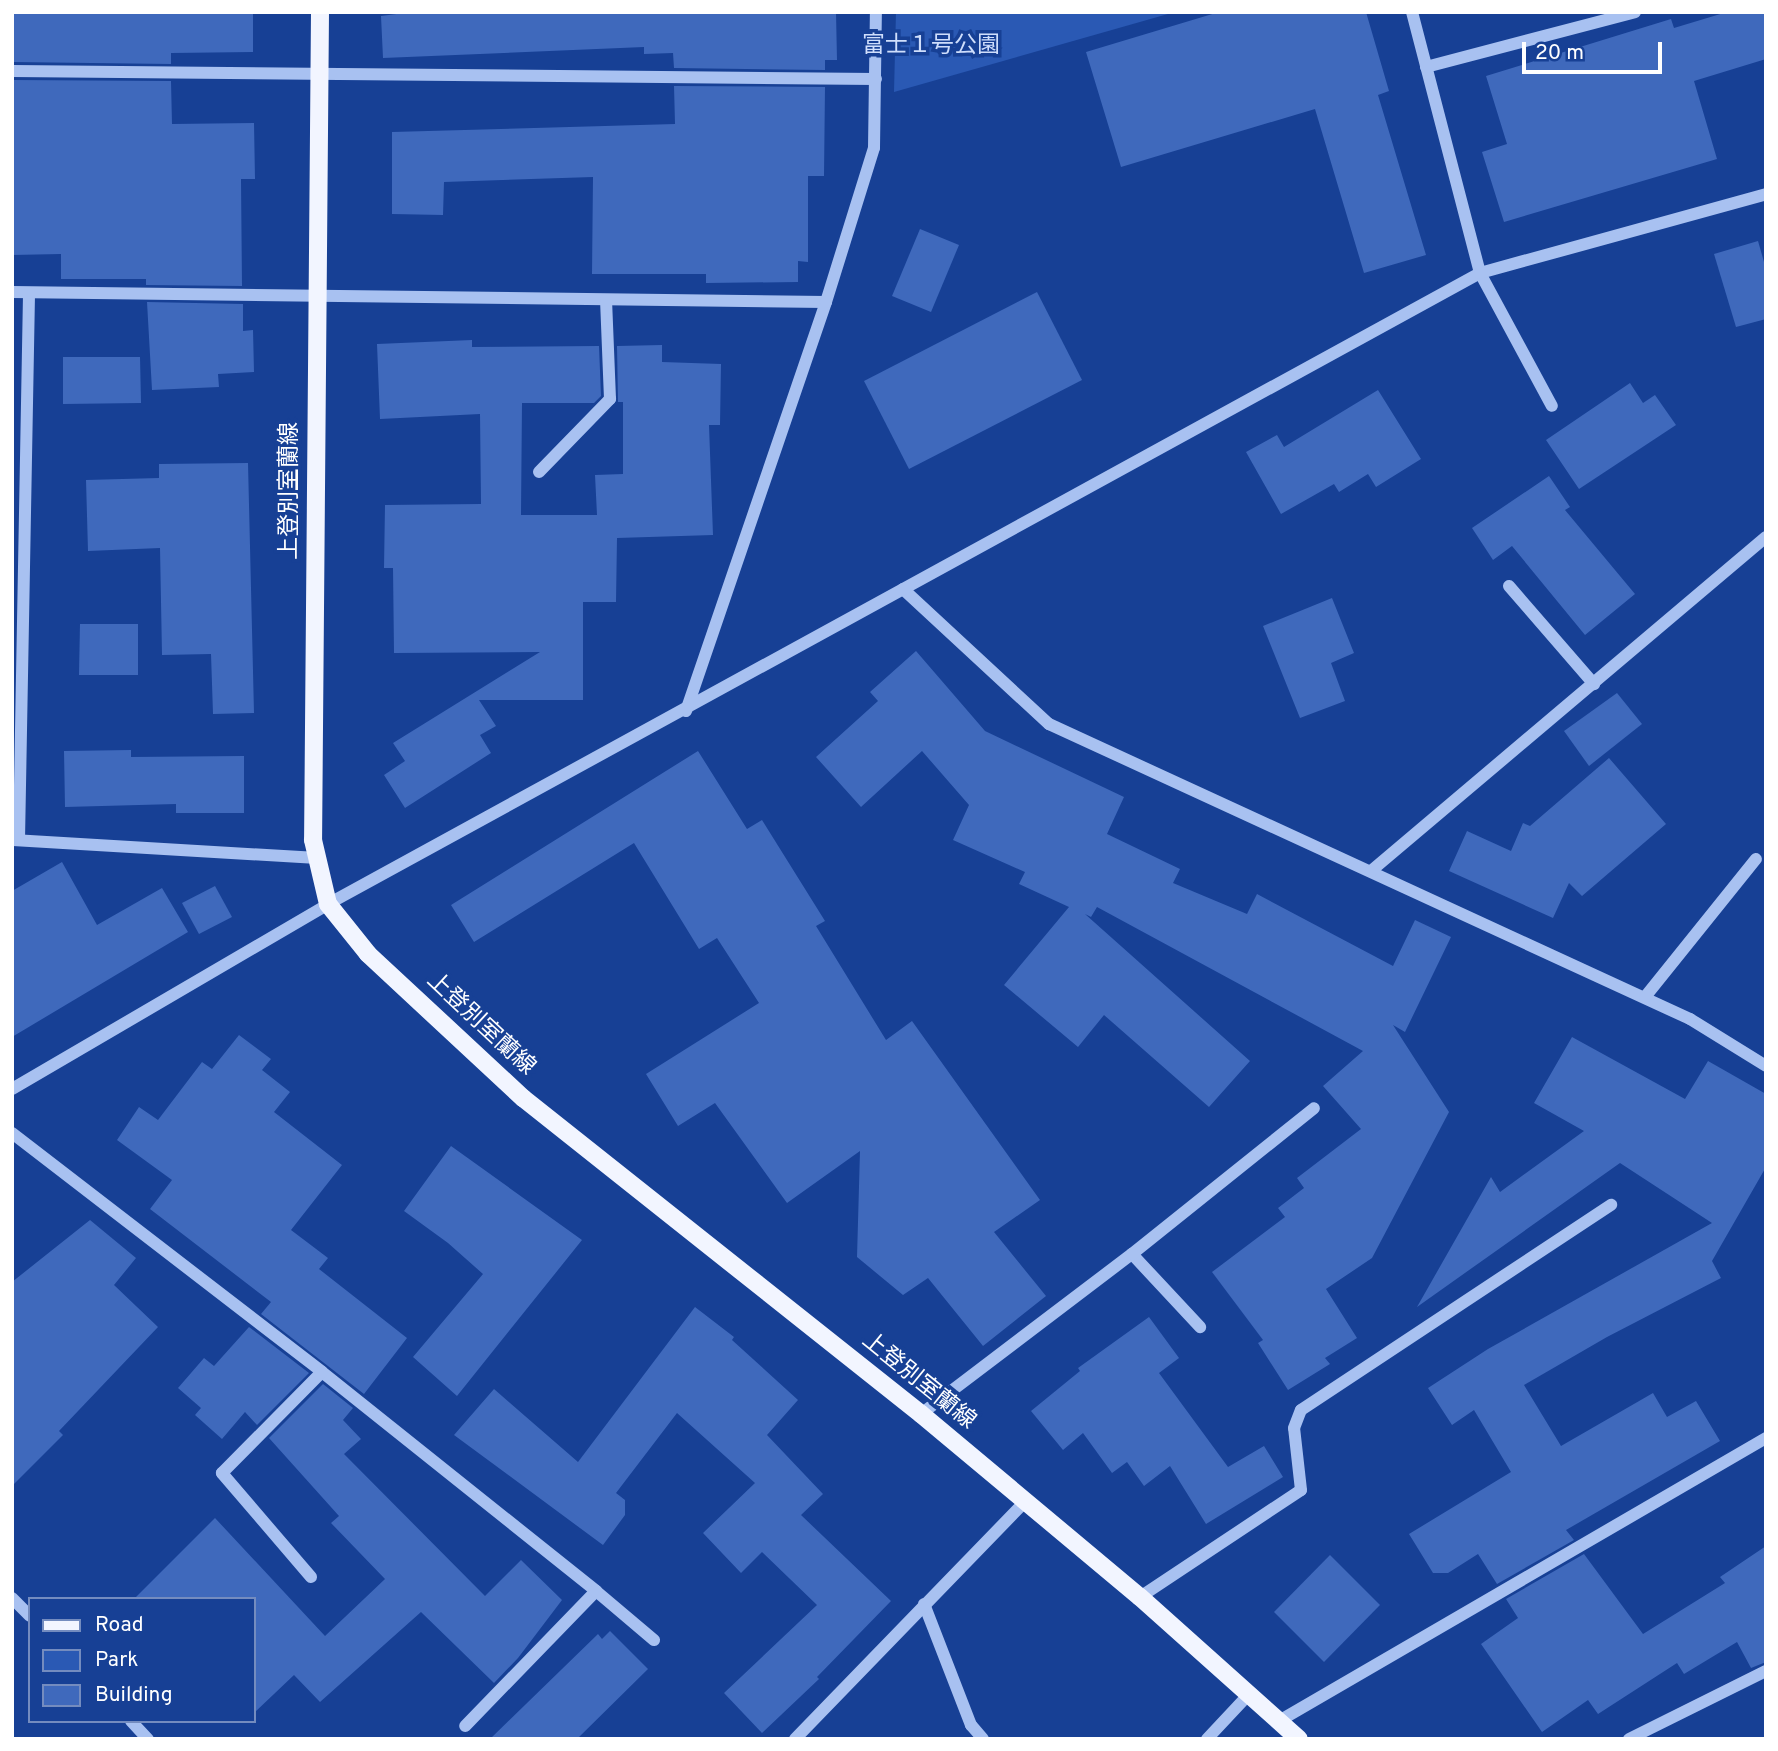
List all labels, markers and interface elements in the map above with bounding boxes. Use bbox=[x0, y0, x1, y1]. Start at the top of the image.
scale bar bbox=[1526, 28, 1666, 72]
park label: 富士１号公園 bbox=[862, 33, 1000, 61]
text: 20 m bbox=[1535, 40, 1584, 67]
street label: 上登別室蘭線 bbox=[277, 422, 305, 560]
street label: 上登別室蘭線 bbox=[420, 968, 540, 1082]
street label: 上登別室蘭線 bbox=[856, 1328, 980, 1436]
legend bbox=[28, 1597, 256, 1723]
text: Road bbox=[95, 1612, 144, 1639]
text: Park bbox=[95, 1647, 138, 1674]
text: Building bbox=[95, 1682, 173, 1709]

